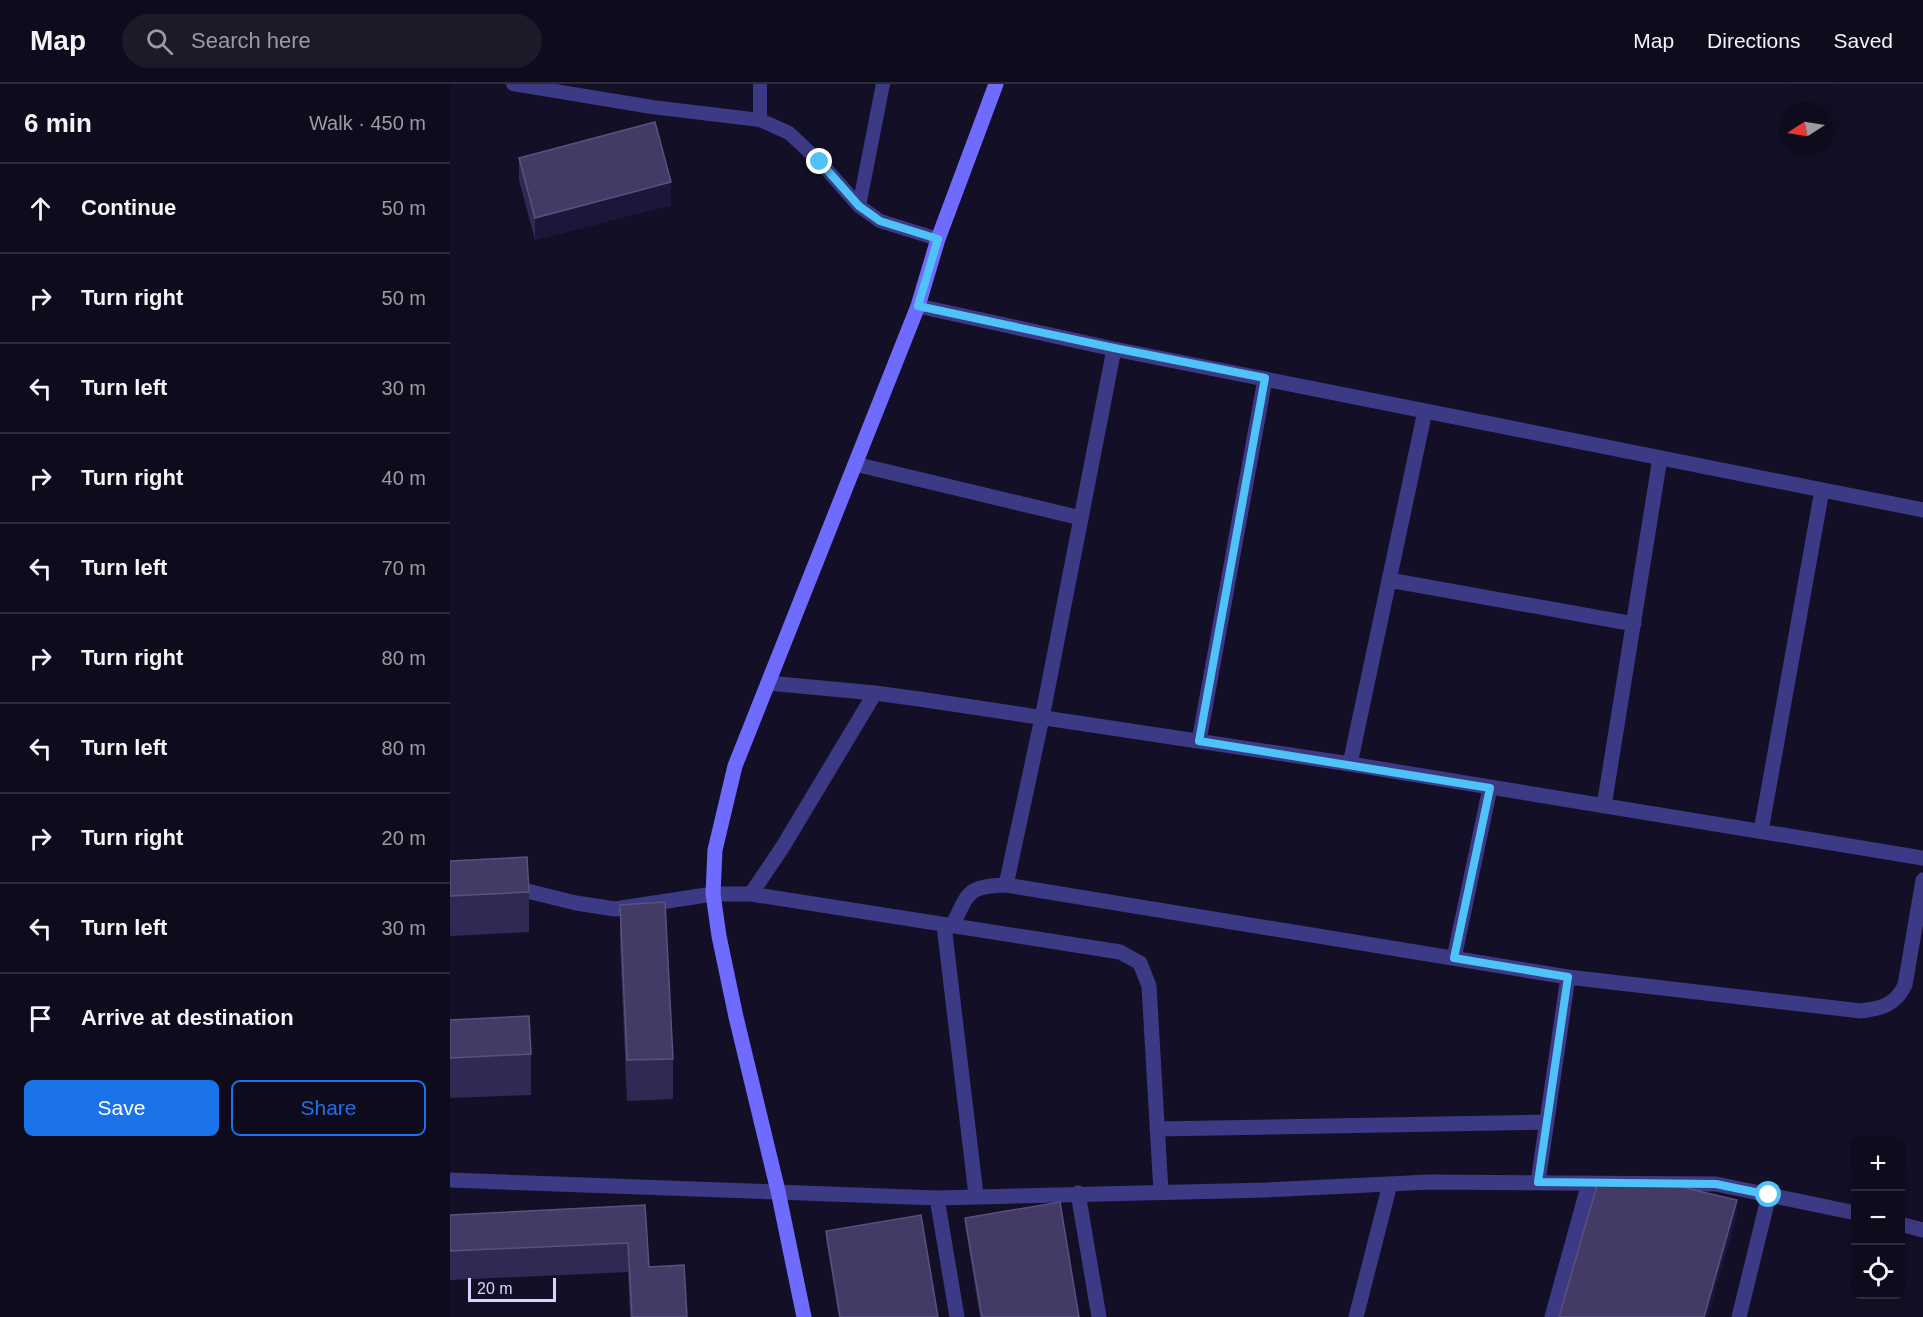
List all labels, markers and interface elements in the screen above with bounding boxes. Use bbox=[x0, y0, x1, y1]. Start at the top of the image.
search box bbox=[122, 14, 542, 68]
text: Map bbox=[30, 25, 86, 56]
icon: search bbox=[143, 25, 176, 58]
text: Search here bbox=[191, 28, 311, 53]
text: Map bbox=[1633, 29, 1674, 52]
text: Directions bbox=[1707, 29, 1800, 52]
text: Saved bbox=[1833, 29, 1893, 52]
north arrow bbox=[1779, 102, 1833, 156]
text: 6 min bbox=[24, 108, 92, 138]
text: Walk · 450 m bbox=[309, 112, 426, 134]
route end bbox=[806, 148, 832, 174]
icon: ahead bbox=[24, 192, 57, 225]
text: Continue bbox=[81, 195, 176, 220]
text: 50 m bbox=[382, 197, 426, 219]
icon: right bbox=[24, 282, 57, 315]
text: Turn right bbox=[81, 285, 183, 310]
text: 50 m bbox=[382, 287, 426, 309]
icon: left bbox=[24, 372, 57, 405]
text: Turn left bbox=[81, 375, 167, 400]
text: 30 m bbox=[382, 377, 426, 399]
icon: right bbox=[24, 462, 57, 495]
text: Turn right bbox=[81, 465, 183, 490]
text: 40 m bbox=[382, 467, 426, 489]
icon: left bbox=[24, 552, 57, 585]
text: Turn left bbox=[81, 555, 167, 580]
text: 70 m bbox=[382, 557, 426, 579]
icon: right bbox=[24, 642, 57, 675]
text: Turn right bbox=[81, 645, 183, 670]
text: 80 m bbox=[382, 647, 426, 669]
icon: left bbox=[24, 732, 57, 765]
text: Turn left bbox=[81, 735, 167, 760]
text: 80 m bbox=[382, 737, 426, 759]
icon: right bbox=[24, 822, 57, 855]
text: Turn right bbox=[81, 825, 183, 850]
text: 20 m bbox=[382, 827, 426, 849]
icon: left bbox=[24, 912, 57, 945]
text: Turn left bbox=[81, 915, 167, 940]
text: 30 m bbox=[382, 917, 426, 939]
icon: arrive bbox=[24, 1002, 57, 1035]
text: Arrive at destination bbox=[81, 1005, 294, 1030]
button: Save bbox=[24, 1080, 219, 1136]
button: Share bbox=[231, 1080, 426, 1136]
map controls bbox=[1851, 1137, 1905, 1299]
button: + bbox=[1851, 1137, 1905, 1191]
route start bbox=[1755, 1181, 1781, 1207]
button: − bbox=[1851, 1191, 1905, 1245]
button: locate bbox=[1851, 1245, 1905, 1299]
scale bar bbox=[468, 1275, 556, 1302]
text: 20 m bbox=[477, 1280, 513, 1297]

